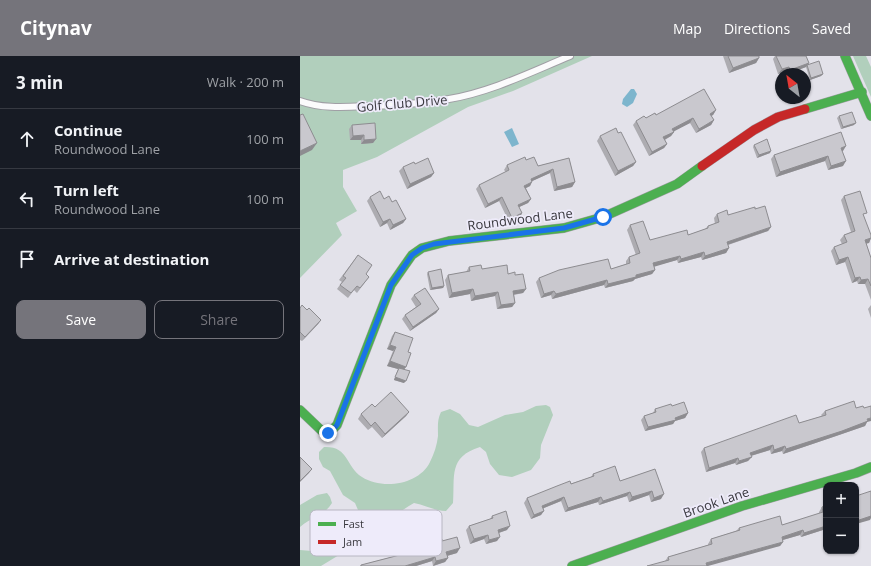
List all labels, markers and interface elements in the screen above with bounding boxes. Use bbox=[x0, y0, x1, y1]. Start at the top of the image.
text: Citynav bbox=[20, 15, 92, 41]
text: Map bbox=[673, 19, 702, 38]
text: Directions bbox=[724, 19, 790, 38]
text: Saved bbox=[812, 19, 851, 38]
north arrow bbox=[775, 68, 811, 104]
text: 3 min bbox=[16, 71, 63, 94]
text: Walk · 200 m bbox=[207, 73, 284, 91]
street label: Golf Club Drive bbox=[356, 90, 448, 116]
text: Continue bbox=[54, 120, 122, 140]
icon: ahead bbox=[16, 128, 38, 150]
text: 100 m bbox=[246, 130, 284, 148]
text: Roundwood Lane bbox=[54, 140, 160, 158]
text: Turn left bbox=[54, 180, 119, 200]
icon: left bbox=[16, 188, 38, 210]
text: 100 m bbox=[246, 190, 284, 208]
text: Roundwood Lane bbox=[54, 200, 160, 218]
street label: Roundwood Lane bbox=[466, 204, 574, 234]
route start bbox=[594, 208, 612, 226]
icon: arrive bbox=[16, 248, 38, 270]
text: Arrive at destination bbox=[54, 249, 209, 269]
button: Save bbox=[16, 300, 146, 339]
button: Share bbox=[154, 300, 284, 339]
route end bbox=[319, 424, 337, 442]
street label: Brook Lane bbox=[681, 482, 751, 522]
map controls bbox=[823, 482, 859, 554]
button: + bbox=[823, 482, 859, 518]
legend bbox=[310, 510, 442, 556]
text: Fast bbox=[343, 516, 364, 531]
button: − bbox=[823, 518, 859, 554]
text: Jam bbox=[342, 534, 362, 549]

